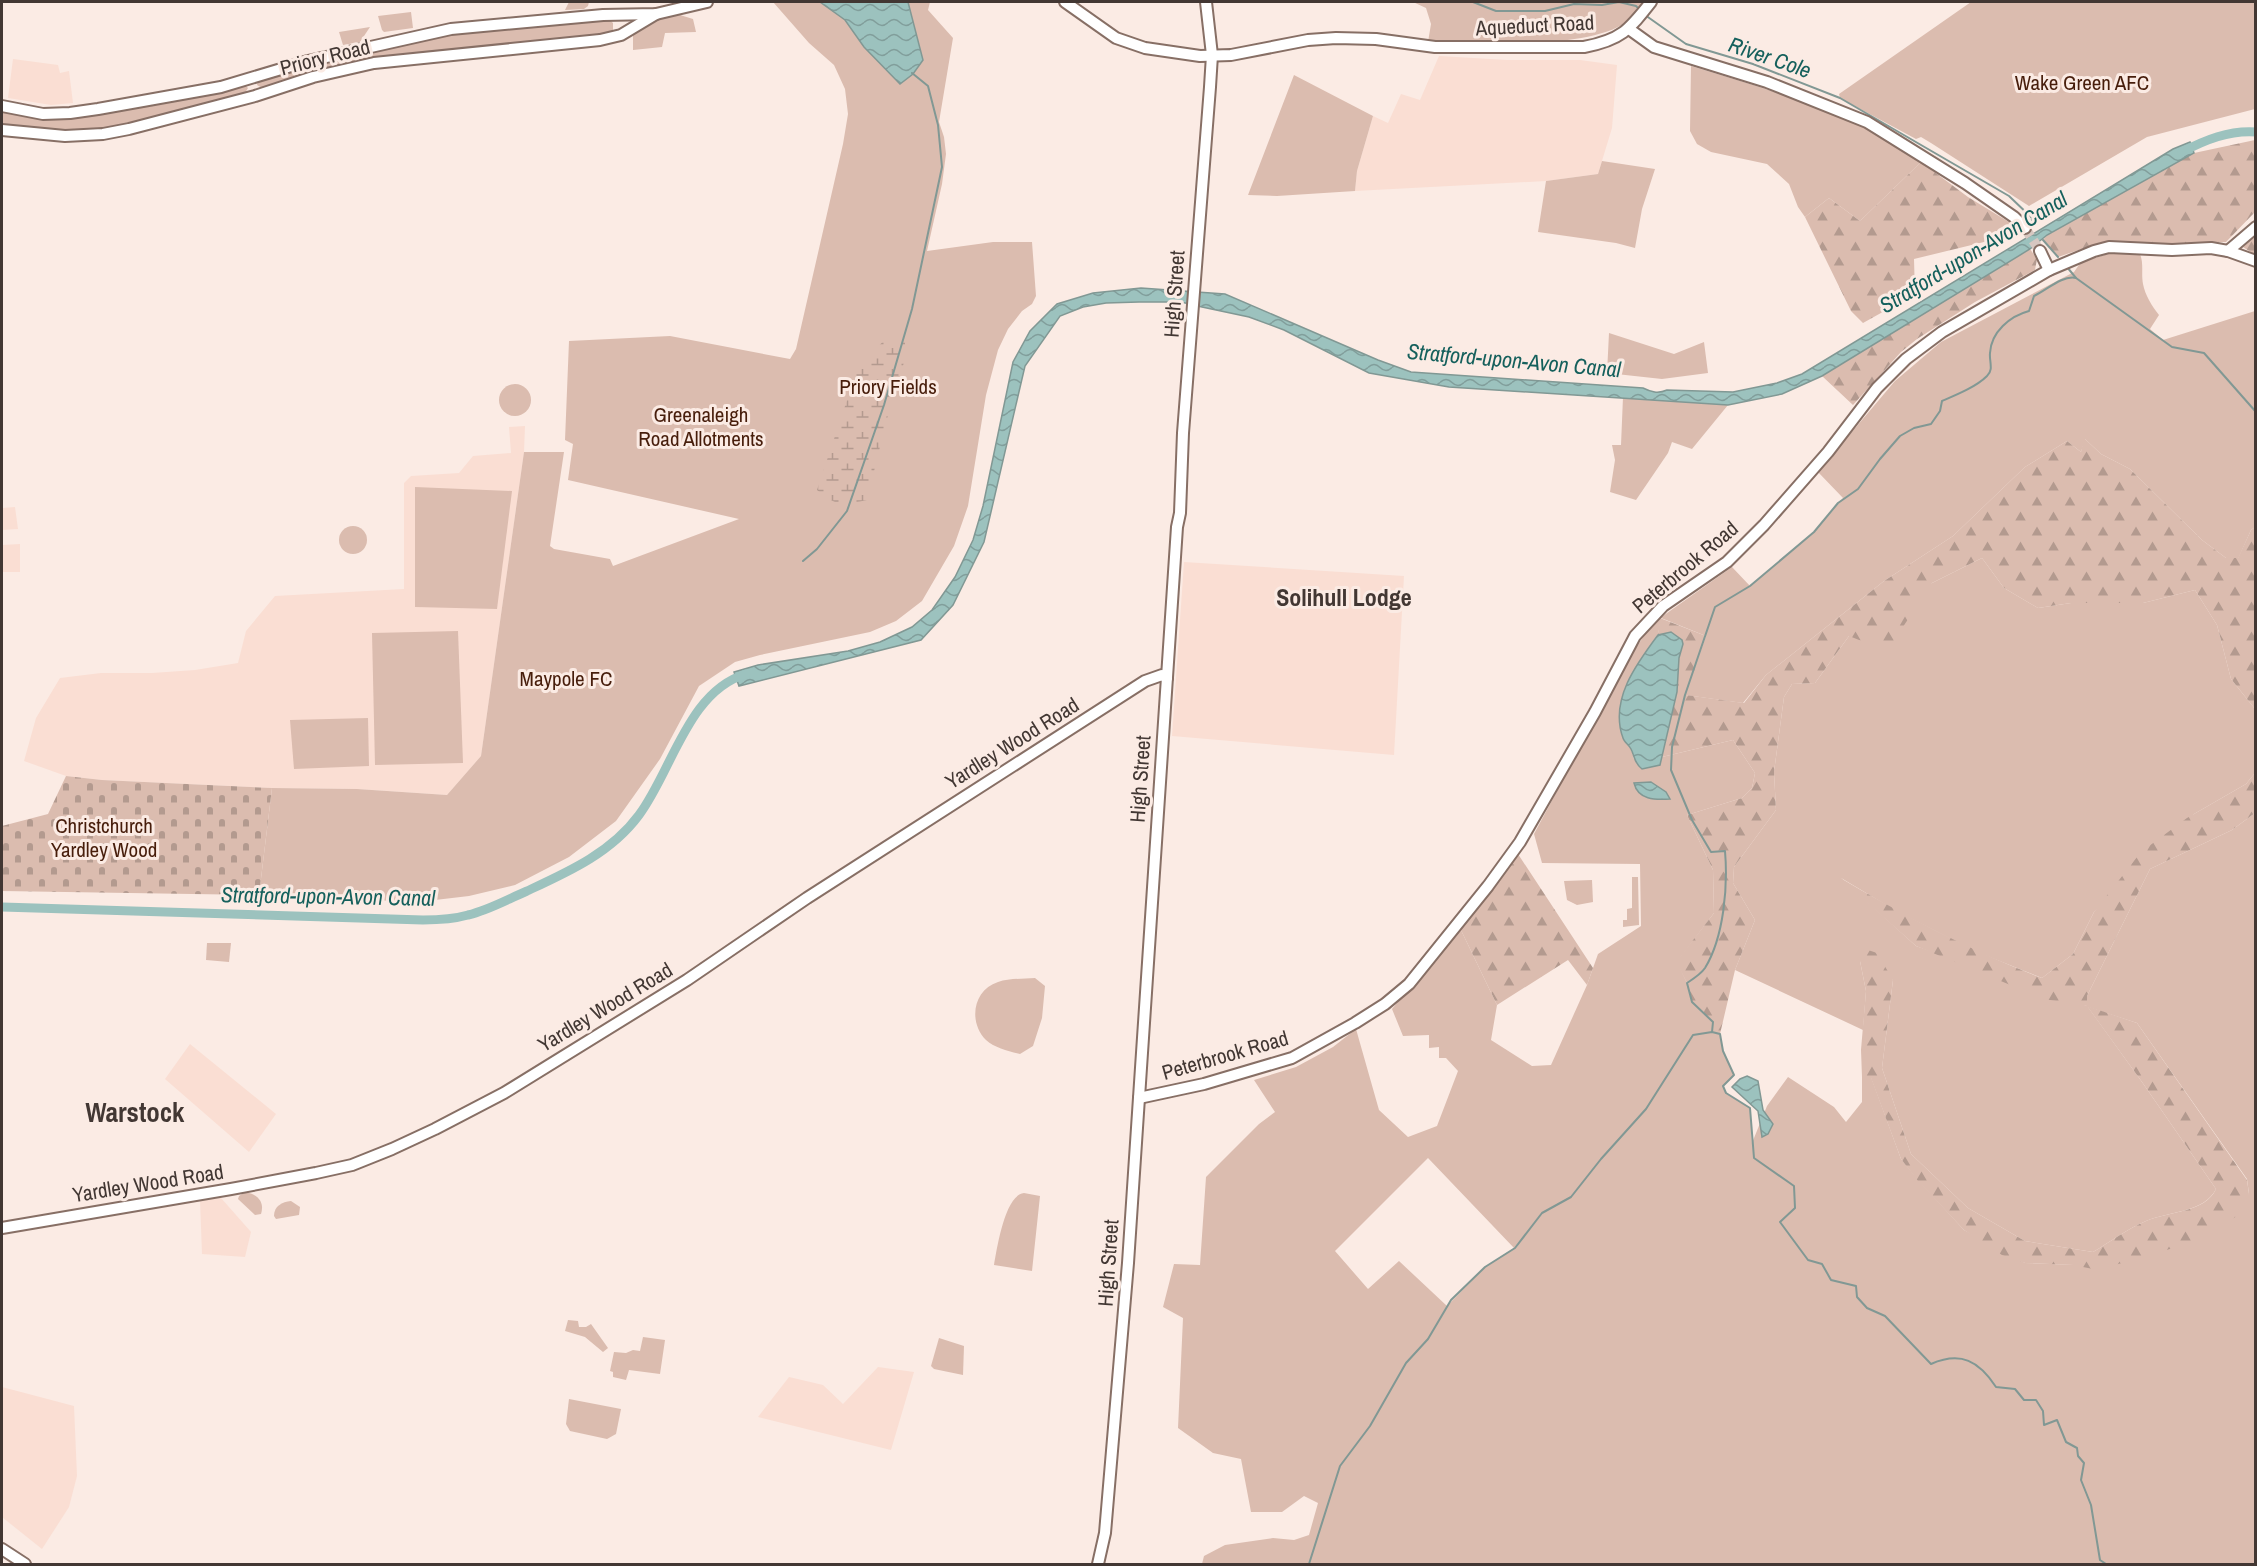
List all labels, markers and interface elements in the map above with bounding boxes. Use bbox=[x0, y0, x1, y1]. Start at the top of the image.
street label: Aqueduct Road bbox=[1474, 7, 1595, 43]
water label: River Cole bbox=[1725, 29, 1815, 85]
street label: Priory Road bbox=[277, 32, 373, 82]
park label: Wake Green AFC bbox=[2015, 68, 2149, 97]
water label: Stratford-upon-Avon Canal bbox=[1873, 183, 2073, 320]
street label: High Street bbox=[1156, 249, 1192, 338]
water label: Stratford-upon-Avon Canal bbox=[1406, 336, 1623, 384]
park label: Priory Fields bbox=[839, 372, 937, 401]
park label: Greenaleigh Road Allotments bbox=[638, 400, 764, 453]
street label: Peterbrook Road bbox=[1626, 514, 1744, 620]
district label: Solihull Lodge bbox=[1276, 581, 1412, 613]
park label: Maypole FC bbox=[520, 664, 612, 693]
street label: Yardley Wood Road bbox=[940, 690, 1084, 796]
street label: High Street bbox=[1122, 734, 1158, 823]
park label: Christchurch Yardley Wood bbox=[51, 811, 157, 864]
water label: Stratford-upon-Avon Canal bbox=[221, 879, 436, 913]
street label: Yardley Wood Road bbox=[532, 955, 678, 1059]
street label: Peterbrook Road bbox=[1158, 1023, 1292, 1087]
district label: Warstock bbox=[86, 1094, 185, 1130]
street label: Yardley Wood Road bbox=[70, 1157, 226, 1209]
street label: High Street bbox=[1090, 1218, 1126, 1307]

